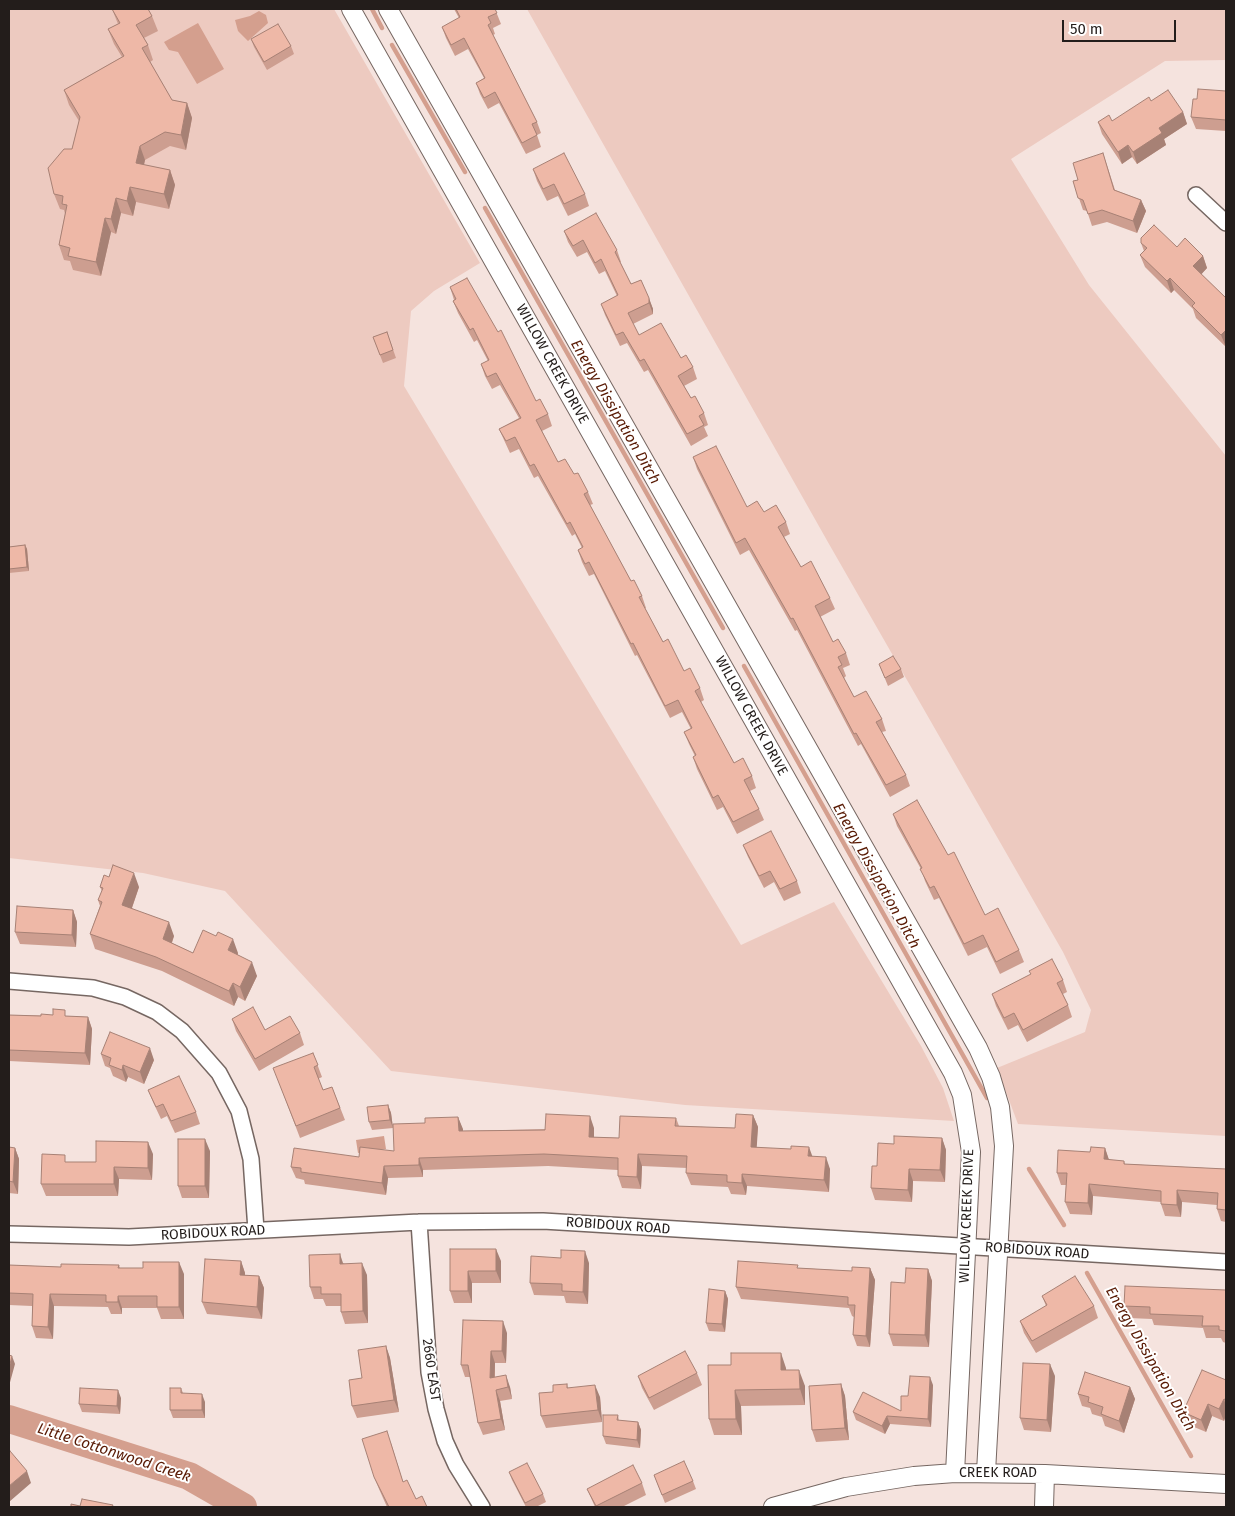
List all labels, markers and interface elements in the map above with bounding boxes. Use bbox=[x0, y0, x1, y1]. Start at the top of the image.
scale bar bbox=[1065, 10, 1179, 42]
text: 50 m bbox=[1070, 20, 1103, 38]
street label: WILLOW CREEK DRIVE bbox=[512, 301, 592, 427]
water label: Energy Dissipation Ditch bbox=[566, 337, 664, 487]
street label: WILLOW CREEK DRIVE bbox=[711, 653, 791, 779]
water label: Energy Dissipation Ditch bbox=[828, 800, 924, 952]
street label: WILLOW CREEK DRIVE bbox=[956, 1149, 978, 1283]
street label: ROBIDOUX ROAD bbox=[565, 1214, 671, 1238]
street label: ROBIDOUX ROAD bbox=[160, 1222, 266, 1244]
street label: ROBIDOUX ROAD bbox=[984, 1239, 1090, 1263]
water label: Energy Dissipation Ditch bbox=[1101, 1284, 1199, 1434]
street label: 2660 EAST bbox=[418, 1337, 444, 1403]
water label: Little Cottonwood Creek bbox=[35, 1420, 193, 1486]
street label: CREEK ROAD bbox=[959, 1465, 1037, 1481]

